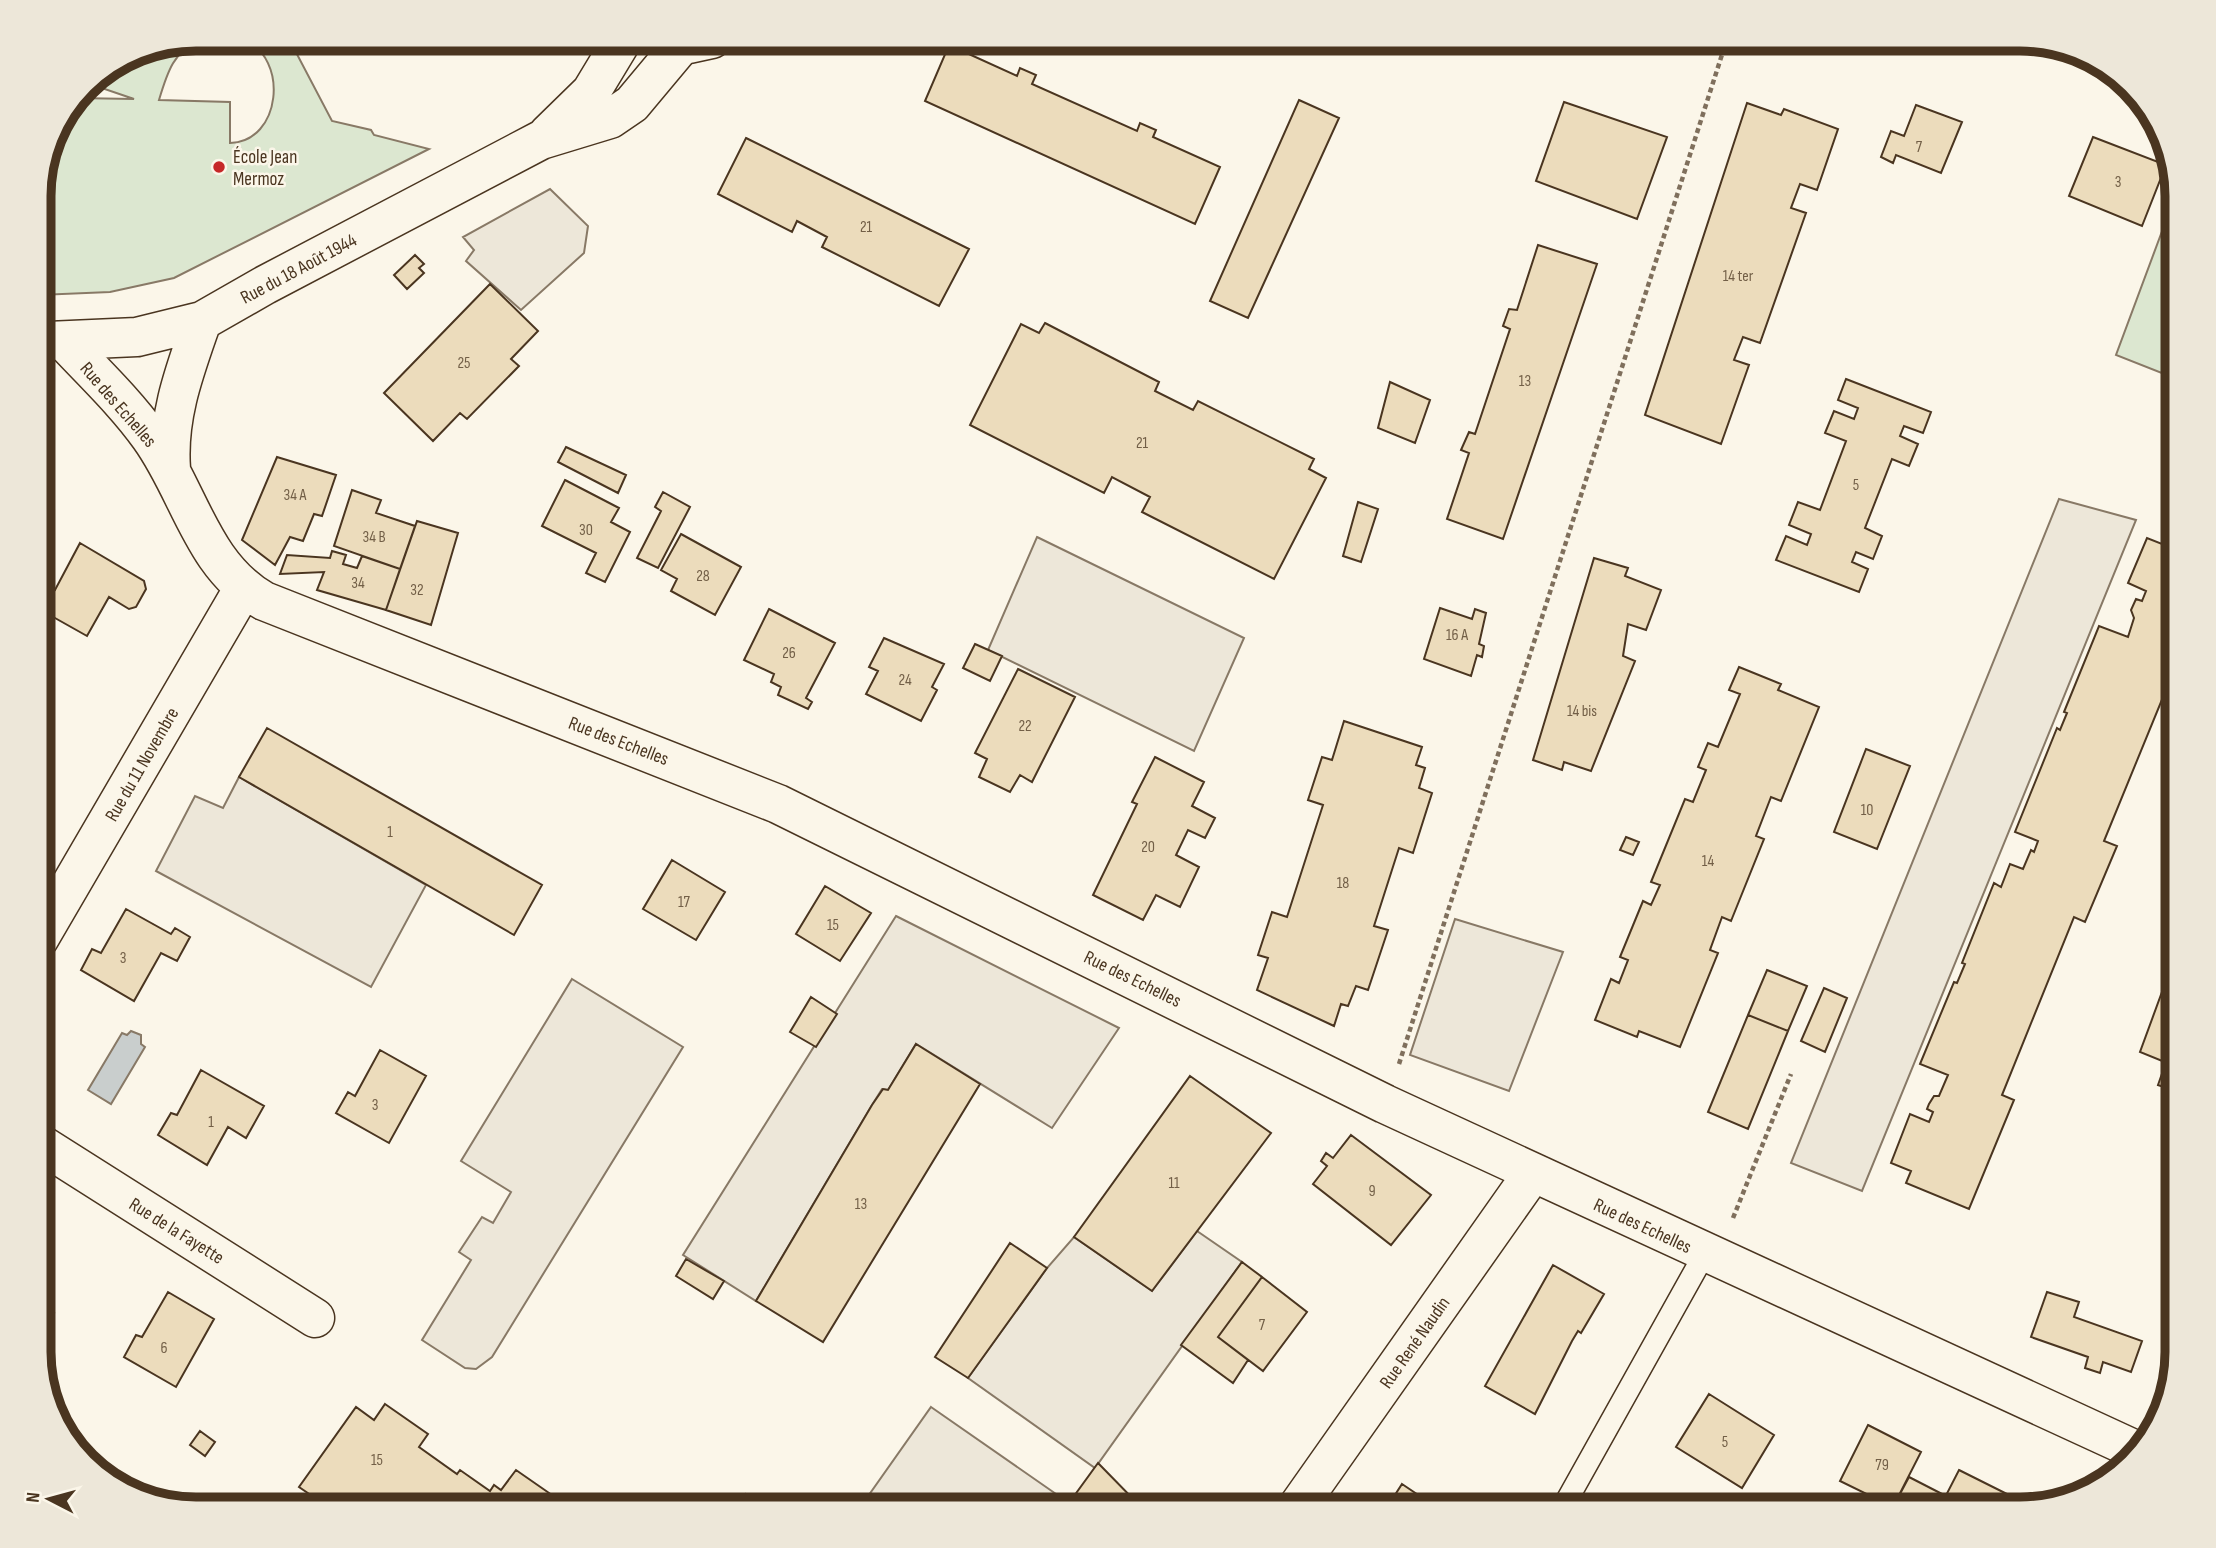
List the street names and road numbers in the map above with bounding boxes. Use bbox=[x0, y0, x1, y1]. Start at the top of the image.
street label: Rue du 18 Août 1944 bbox=[237, 229, 361, 310]
street label: Rue des Echelles bbox=[75, 358, 161, 452]
street label: Rue du 11 Novembre bbox=[100, 704, 184, 826]
street label: Rue des Echelles bbox=[565, 712, 672, 771]
street label: Rue des Echelles bbox=[1080, 946, 1185, 1013]
street label: Rue de la Fayette bbox=[124, 1193, 228, 1270]
street label: Rue des Echelles bbox=[1590, 1194, 1695, 1259]
street label: Rue René Naudin bbox=[1375, 1292, 1455, 1393]

